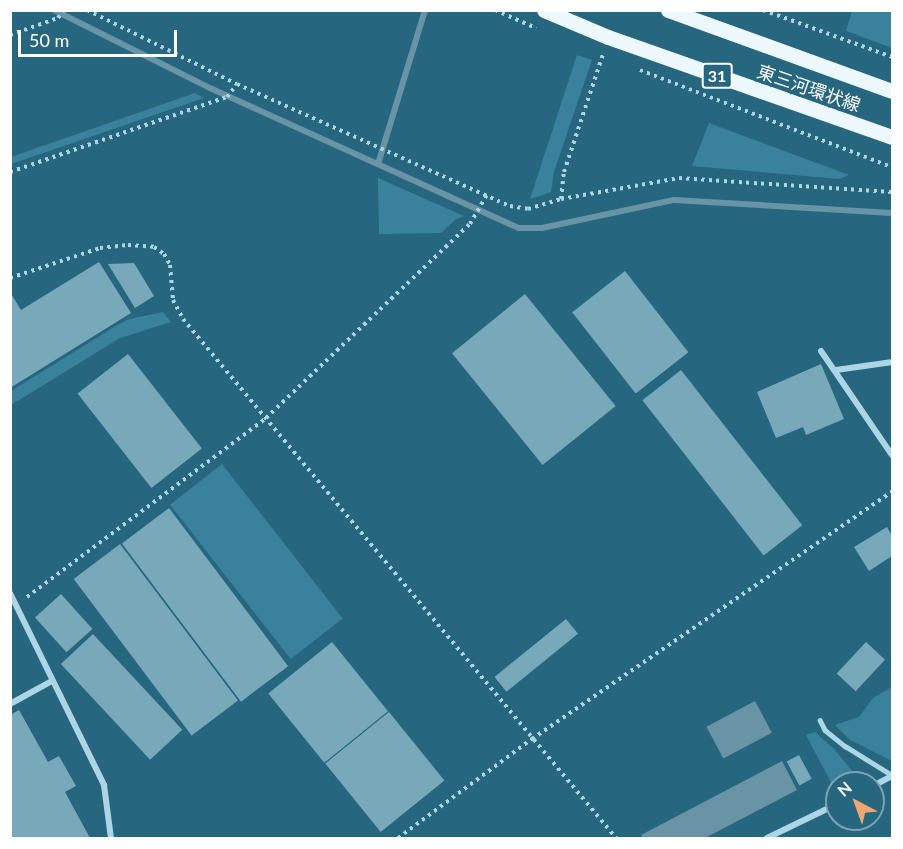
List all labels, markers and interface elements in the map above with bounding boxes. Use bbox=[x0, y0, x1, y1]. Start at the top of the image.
scale bar bbox=[21, 18, 180, 56]
text: 50 m bbox=[29, 29, 69, 51]
street label: 東三河環状線 bbox=[754, 60, 864, 116]
road number: 31 bbox=[700, 63, 734, 89]
north arrow bbox=[825, 771, 885, 831]
text: N bbox=[833, 777, 855, 800]

